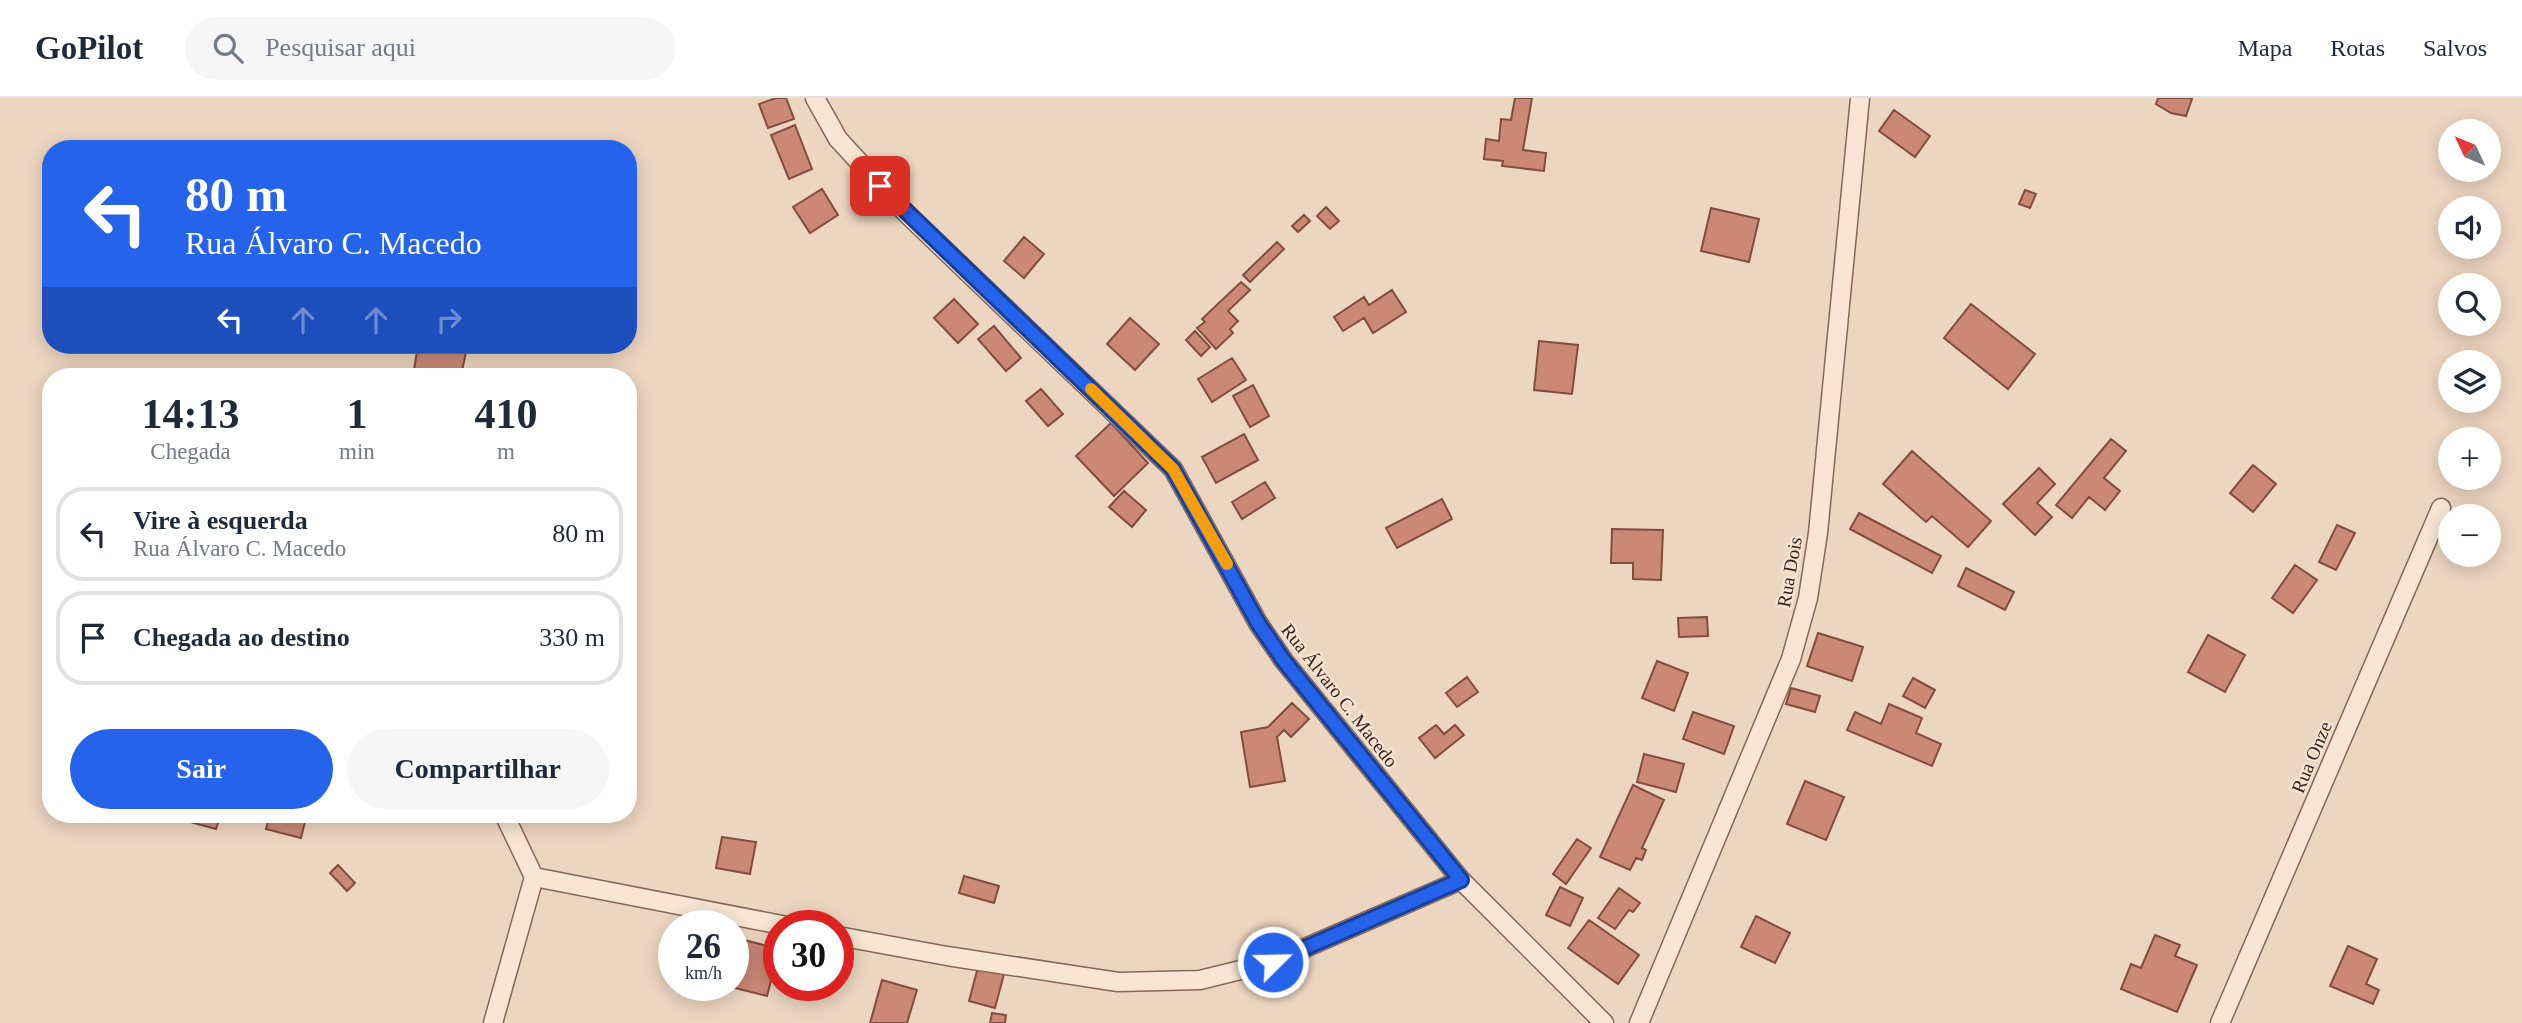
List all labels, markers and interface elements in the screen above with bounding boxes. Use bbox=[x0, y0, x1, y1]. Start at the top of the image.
search box bbox=[185, 17, 675, 80]
icon: search bbox=[209, 29, 247, 67]
text: GoPilot bbox=[35, 30, 143, 66]
text: Pesquisar aqui bbox=[265, 33, 416, 62]
text: Mapa bbox=[2238, 35, 2292, 61]
text: Rotas bbox=[2330, 35, 2385, 61]
text: Salvos bbox=[2423, 35, 2487, 61]
north arrow bbox=[2438, 119, 2501, 182]
map controls bbox=[2438, 119, 2501, 567]
pin bbox=[850, 156, 910, 216]
text: 80 m bbox=[185, 167, 287, 222]
icon: arrive bbox=[861, 167, 899, 205]
icon: left bbox=[70, 168, 161, 259]
button: sound bbox=[2438, 196, 2501, 259]
text: Rua Álvaro C. Macedo bbox=[185, 225, 482, 261]
button: search bbox=[2438, 273, 2501, 336]
icon: left bbox=[211, 301, 249, 339]
icon: ahead bbox=[284, 301, 322, 339]
icon: ahead bbox=[357, 301, 395, 339]
icon: right bbox=[430, 301, 468, 339]
button: layers bbox=[2438, 350, 2501, 413]
text: 14:13 bbox=[142, 391, 240, 437]
text: 1 bbox=[346, 391, 367, 437]
text: 410 bbox=[474, 391, 537, 437]
button: + bbox=[2438, 427, 2501, 490]
text: Chegada bbox=[150, 439, 231, 464]
text: min bbox=[339, 439, 375, 464]
text: m bbox=[497, 439, 515, 464]
button: − bbox=[2438, 504, 2501, 567]
text: Vire à esquerda bbox=[133, 506, 308, 535]
icon: left bbox=[74, 515, 112, 553]
text: 80 m bbox=[552, 519, 605, 548]
street label: Rua Dois bbox=[1773, 535, 1806, 609]
text: Rua Álvaro C. Macedo bbox=[133, 536, 346, 561]
icon: arrive bbox=[74, 619, 112, 657]
street label: Rua Álvaro C. Macedo bbox=[1277, 619, 1402, 771]
text: Chegada ao destino bbox=[133, 623, 350, 652]
text: 330 m bbox=[539, 623, 605, 652]
street label: Rua Onze bbox=[2287, 718, 2336, 796]
button: Sair bbox=[70, 729, 333, 809]
button: Compartilhar bbox=[347, 729, 609, 809]
speed limit sign: 30 bbox=[763, 910, 854, 1001]
position arrow bbox=[1236, 925, 1310, 999]
text: 26 bbox=[686, 927, 721, 966]
text: km/h bbox=[685, 963, 722, 983]

